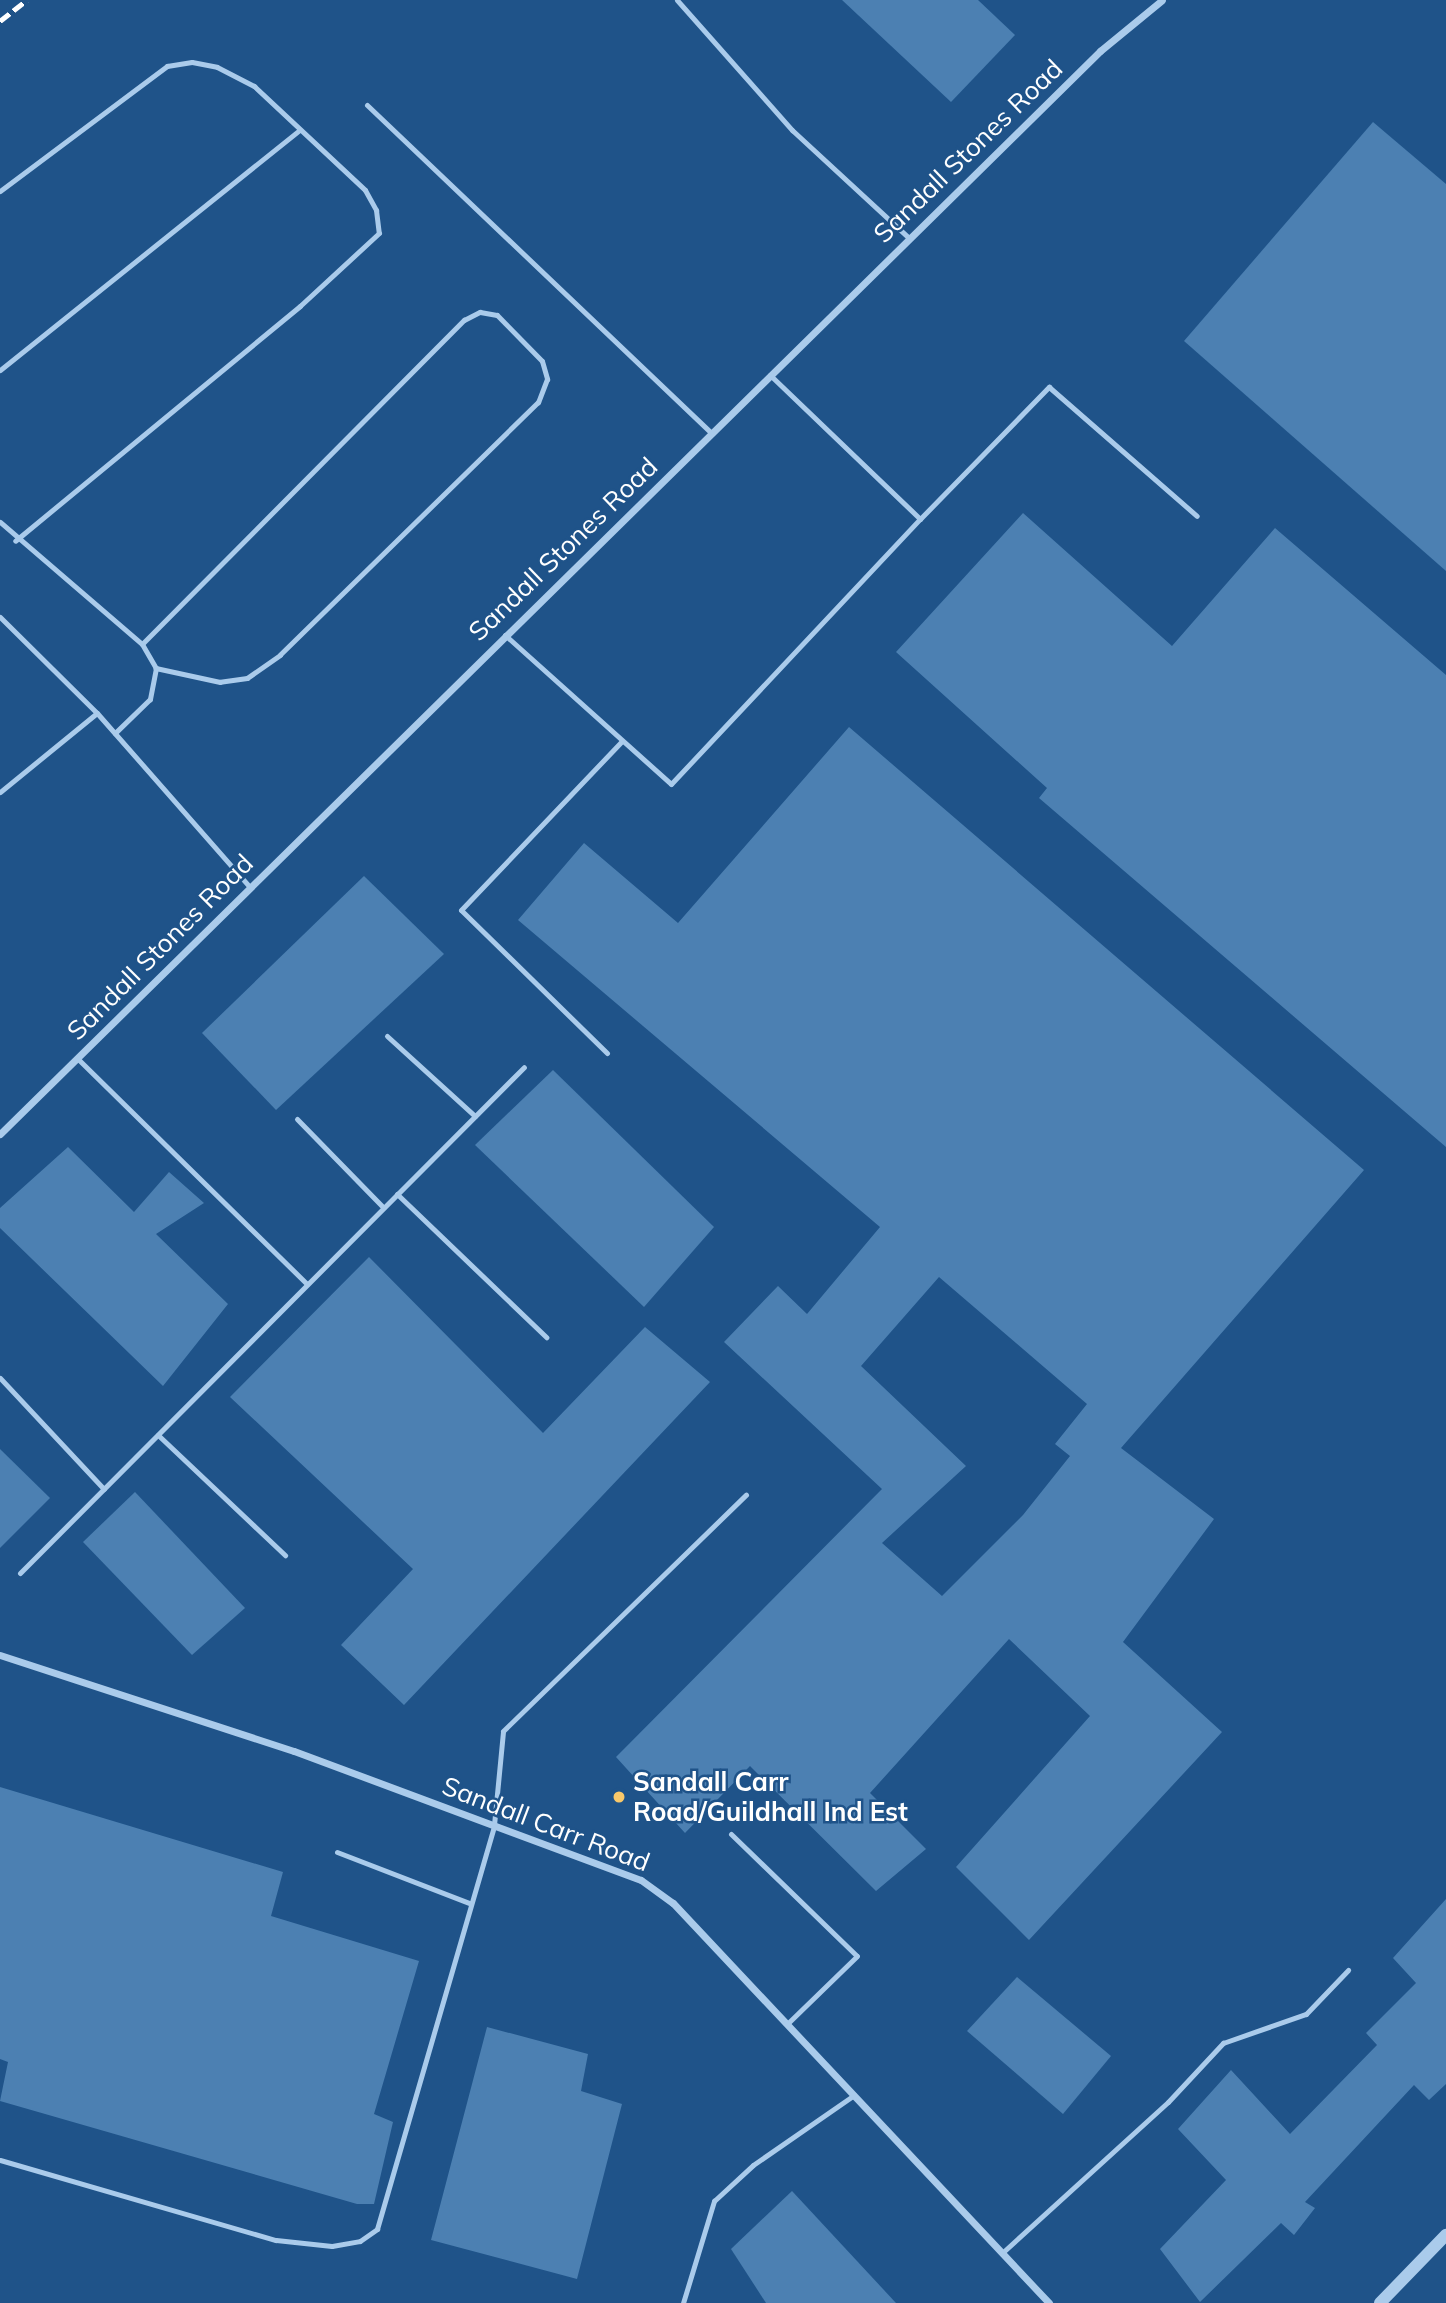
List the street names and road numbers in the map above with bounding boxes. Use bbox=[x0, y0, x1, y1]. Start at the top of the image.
street label: Sandall Stones Road bbox=[867, 53, 1069, 249]
street label: Sandall Stones Road bbox=[462, 451, 664, 647]
street label: Sandall Stones Road bbox=[61, 848, 259, 1046]
street label: Sandall Carr Road bbox=[438, 1770, 654, 1878]

